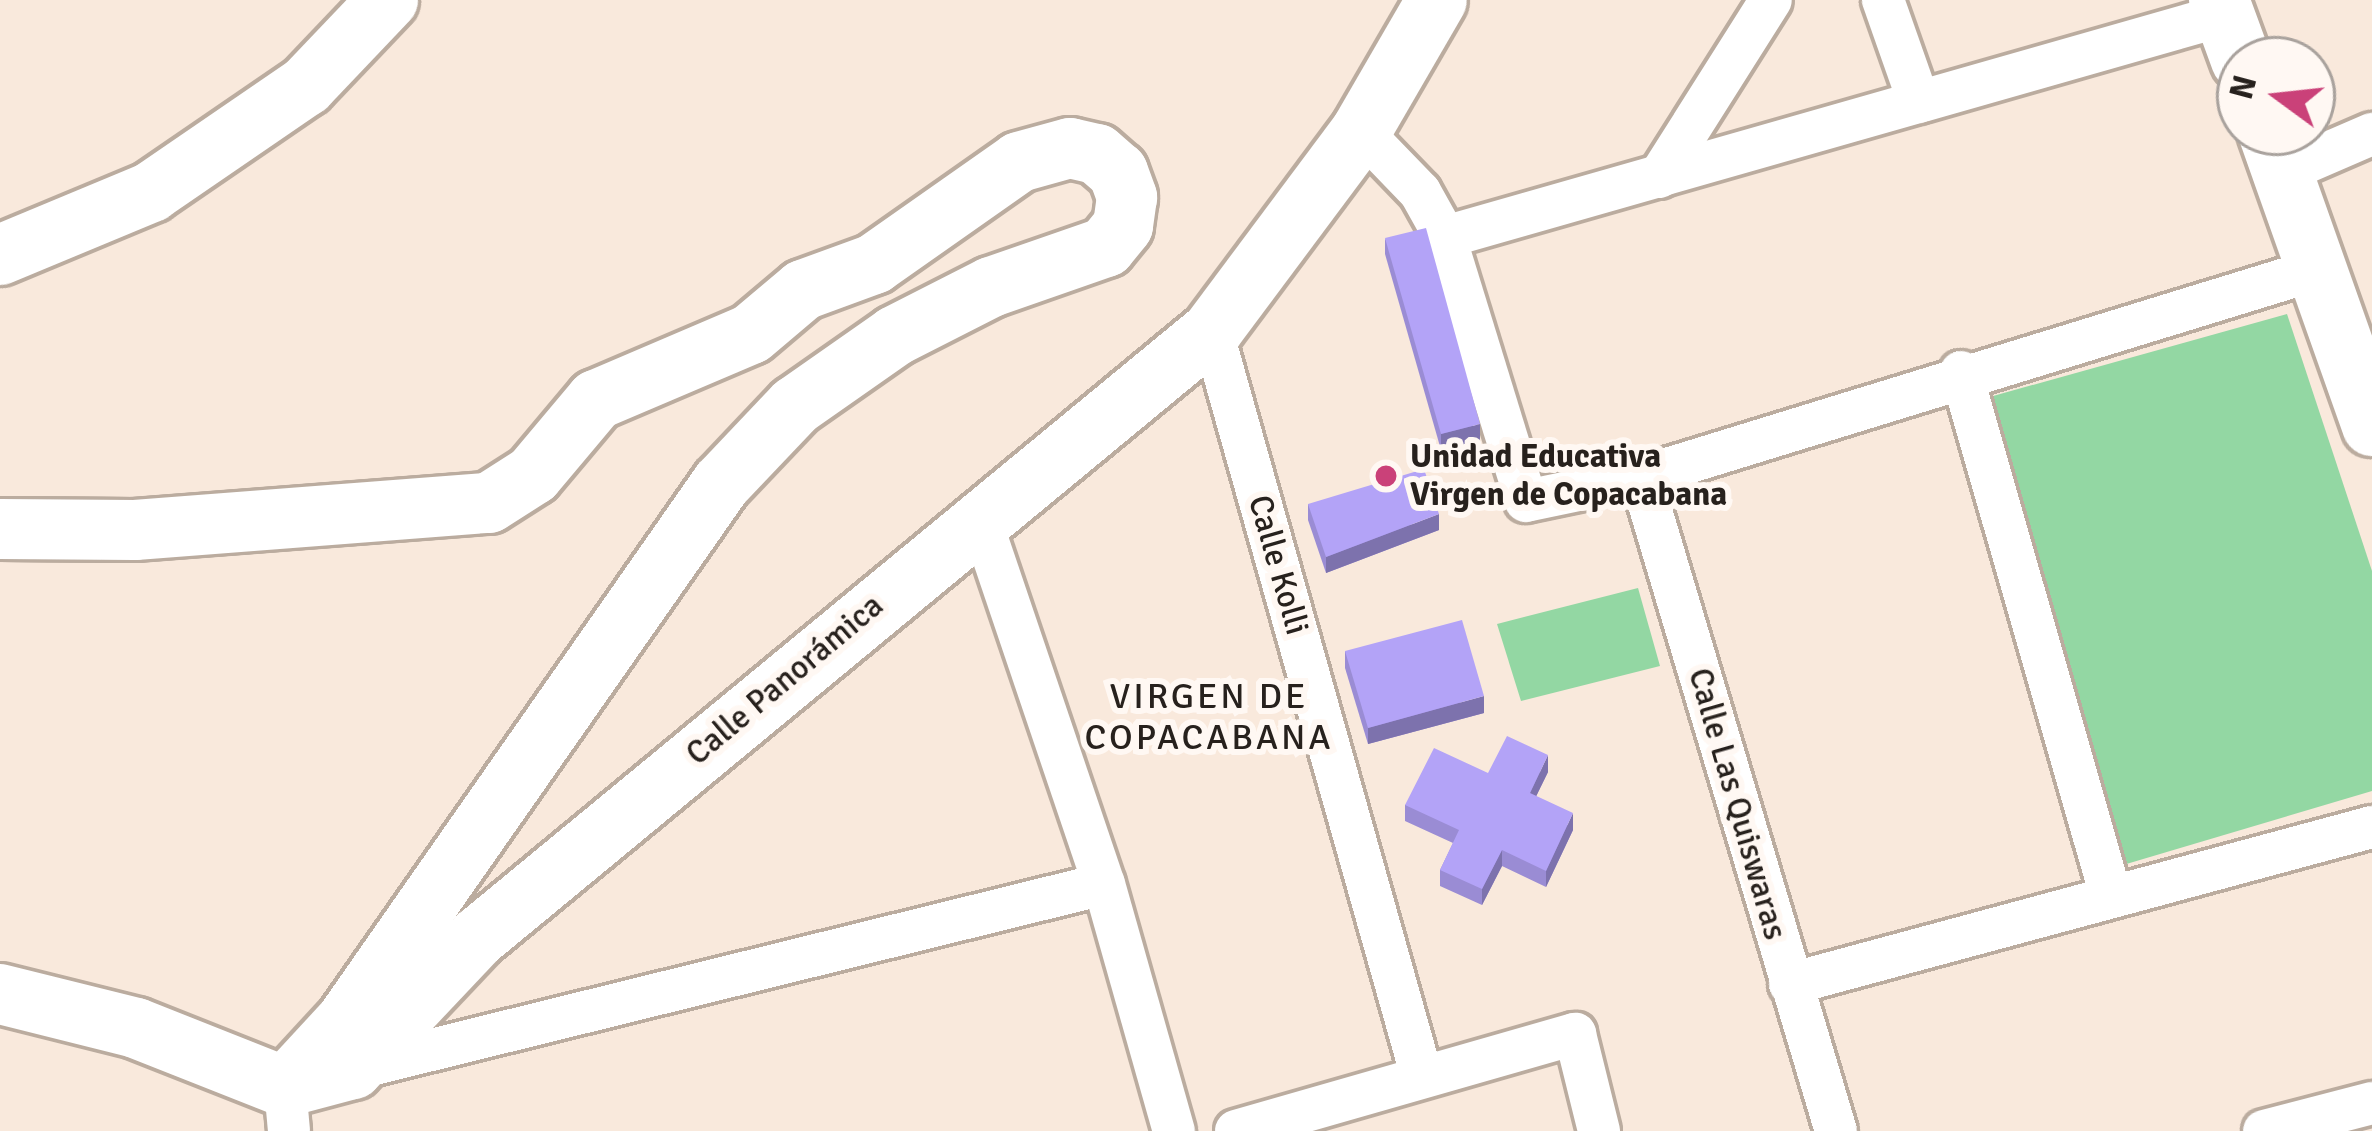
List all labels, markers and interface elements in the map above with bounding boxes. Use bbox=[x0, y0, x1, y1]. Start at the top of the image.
north arrow bbox=[2216, 36, 2336, 156]
text: N bbox=[2221, 71, 2266, 104]
place label: Unidad Educativa Virgen de Copacabana bbox=[1410, 437, 1727, 515]
marker: Unidad Educativa Virgen de Copacabana bbox=[1373, 463, 1399, 489]
street label: Calle Kolli bbox=[1239, 491, 1317, 639]
street label: Calle Panorámica bbox=[678, 586, 892, 774]
street label: Calle Las Quiswaras bbox=[1679, 664, 1795, 944]
district label: VIRGEN DE COPACABANA bbox=[1085, 674, 1333, 759]

